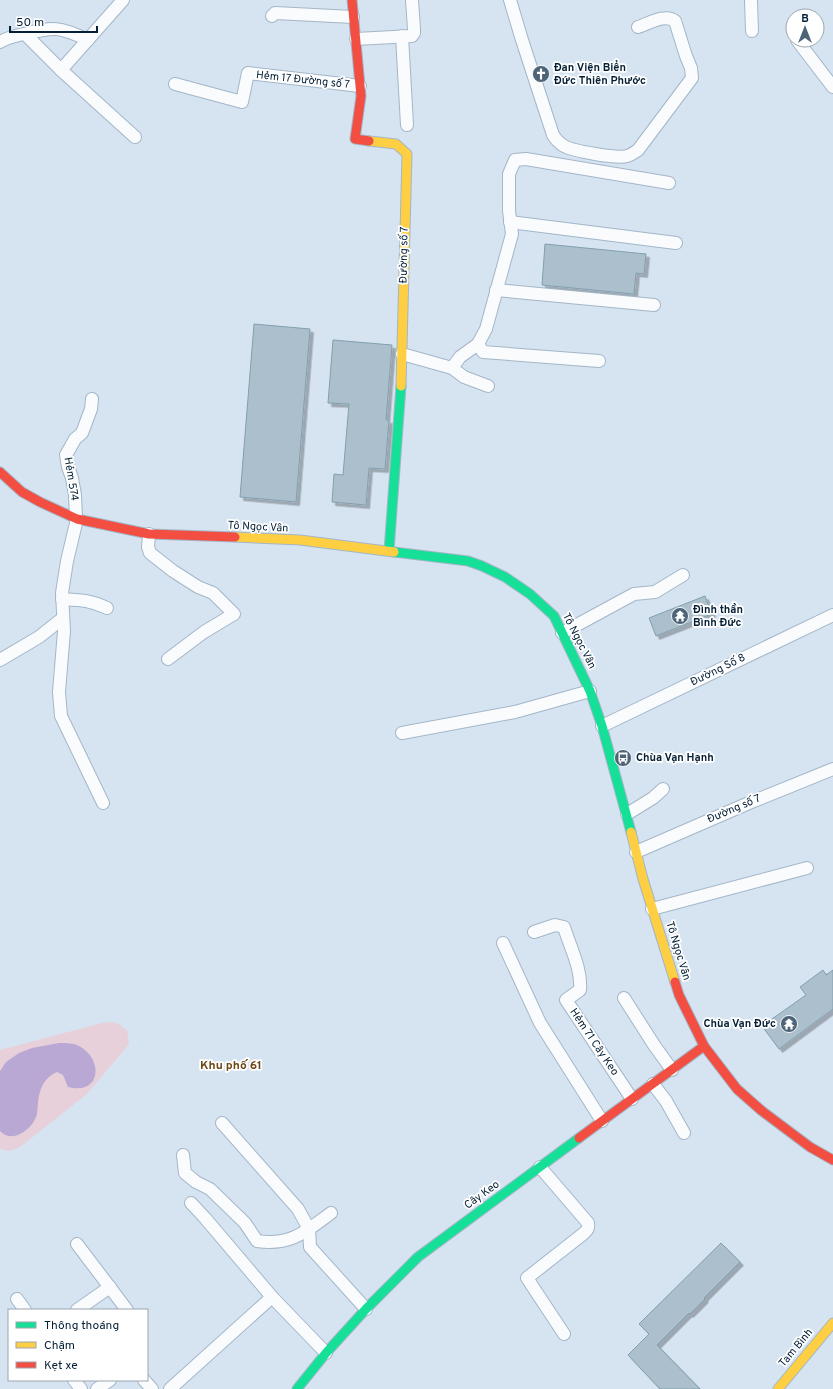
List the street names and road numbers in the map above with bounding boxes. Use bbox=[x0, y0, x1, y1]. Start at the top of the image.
street label: Hẻm 17 Đường số 7 bbox=[255, 68, 351, 92]
street label: Đường số 7 bbox=[397, 226, 411, 283]
street label: Hẻm 574 bbox=[61, 456, 81, 502]
street label: Tô Ngọc Vân bbox=[227, 518, 289, 536]
street label: Tô Ngọc Vân bbox=[559, 611, 599, 671]
street label: Đường Số 8 bbox=[688, 651, 748, 689]
street label: Đường số 7 bbox=[705, 791, 763, 827]
street label: Tô Ngọc Vân bbox=[662, 920, 694, 982]
street label: Hẻm 71 Cây Keo bbox=[566, 1006, 622, 1078]
street label: Cây Keo bbox=[462, 1177, 502, 1213]
street label: Tam Bình bbox=[776, 1326, 816, 1370]

